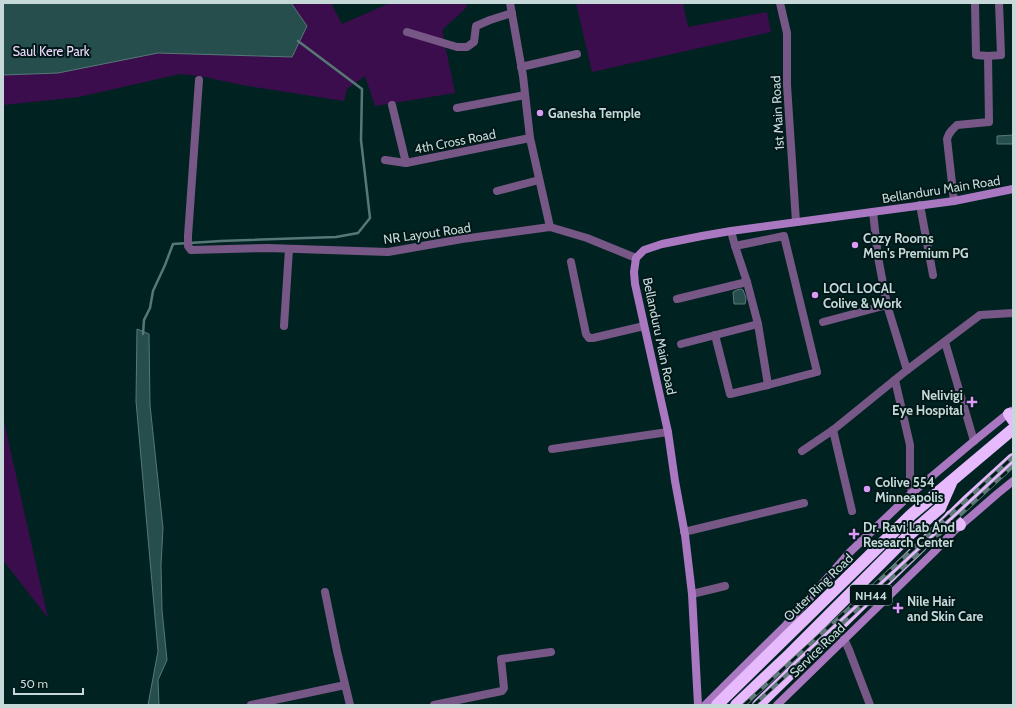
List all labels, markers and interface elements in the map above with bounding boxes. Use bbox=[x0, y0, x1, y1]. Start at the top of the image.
park label: Saul Kere Park bbox=[12, 43, 90, 59]
street label: 1st Main Road bbox=[767, 75, 787, 151]
place label: Ganesha Temple bbox=[548, 105, 641, 121]
marker: Ganesha Temple bbox=[535, 108, 545, 118]
street label: 4th Cross Road bbox=[413, 125, 497, 157]
street label: Bellanduru Main Road bbox=[881, 172, 1001, 206]
street label: NR Layout Road bbox=[382, 219, 472, 247]
place label: Cozy Rooms Men's Premium PG bbox=[863, 230, 969, 261]
marker: Cozy Rooms Men's Premium PG bbox=[850, 240, 860, 250]
street label: Bellanduru Main Road bbox=[640, 276, 680, 396]
place label: LOCL LOCAL Colive & Work bbox=[823, 280, 902, 311]
marker: LOCL LOCAL Colive & Work bbox=[810, 290, 820, 300]
place label: Nelivigi Eye Hospital bbox=[892, 387, 964, 418]
marker: Nelivigi Eye Hospital bbox=[966, 396, 978, 408]
place label: Colive 554 Minneapolis bbox=[875, 474, 944, 505]
marker: Colive 554 Minneapolis bbox=[862, 484, 872, 494]
place label: Dr. Ravi Lab And Research Center bbox=[863, 519, 955, 550]
marker: Dr. Ravi Lab And Research Center bbox=[848, 528, 860, 540]
street label: Outer Ring Road bbox=[780, 550, 856, 624]
road number: NH44 bbox=[850, 585, 892, 605]
place label: Nile Hair and Skin Care bbox=[907, 593, 984, 624]
marker: Nile Hair and Skin Care bbox=[892, 602, 904, 614]
street label: Service Road bbox=[786, 620, 848, 680]
scale bar bbox=[14, 670, 83, 696]
text: 50 m bbox=[20, 676, 48, 691]

